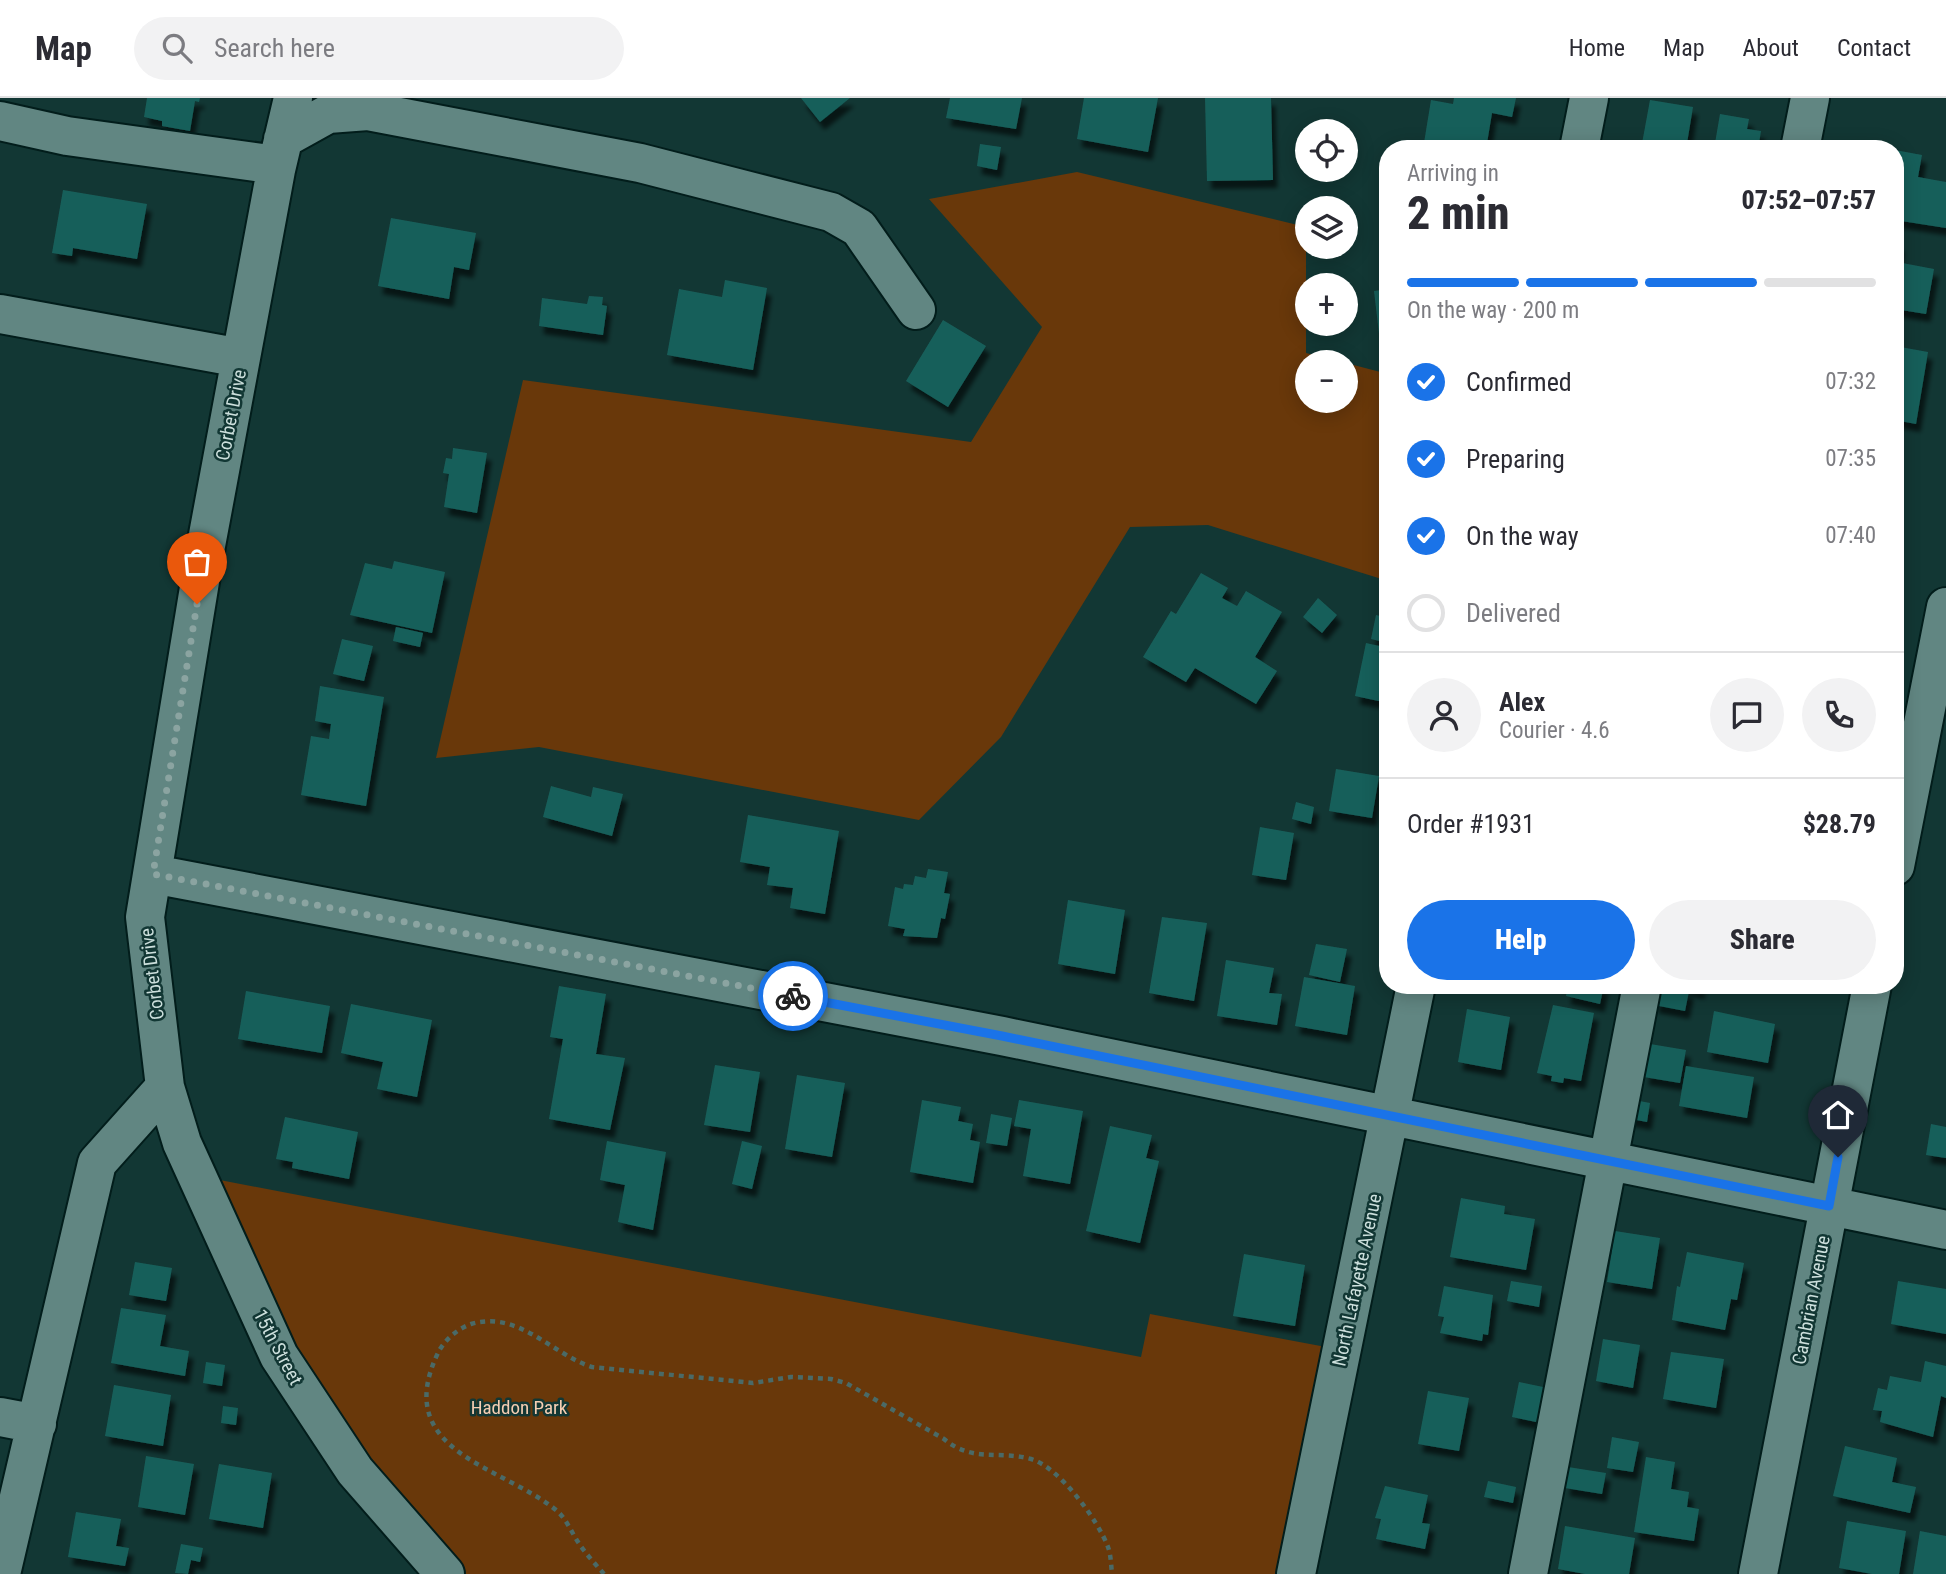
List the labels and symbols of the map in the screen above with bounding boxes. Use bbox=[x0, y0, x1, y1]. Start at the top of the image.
street label: Corbet Drive bbox=[211, 367, 251, 462]
pin bbox=[167, 532, 227, 604]
street label: Corbet Drive bbox=[135, 927, 169, 1021]
courier bbox=[758, 961, 828, 1031]
pin bbox=[1808, 1085, 1868, 1157]
street label: North Lafayette Avenue bbox=[1327, 1192, 1387, 1368]
street label: Cambrian Avenue bbox=[1787, 1233, 1835, 1367]
street label: 15th Street bbox=[248, 1305, 308, 1389]
park label: Haddon Park bbox=[471, 1396, 568, 1419]

